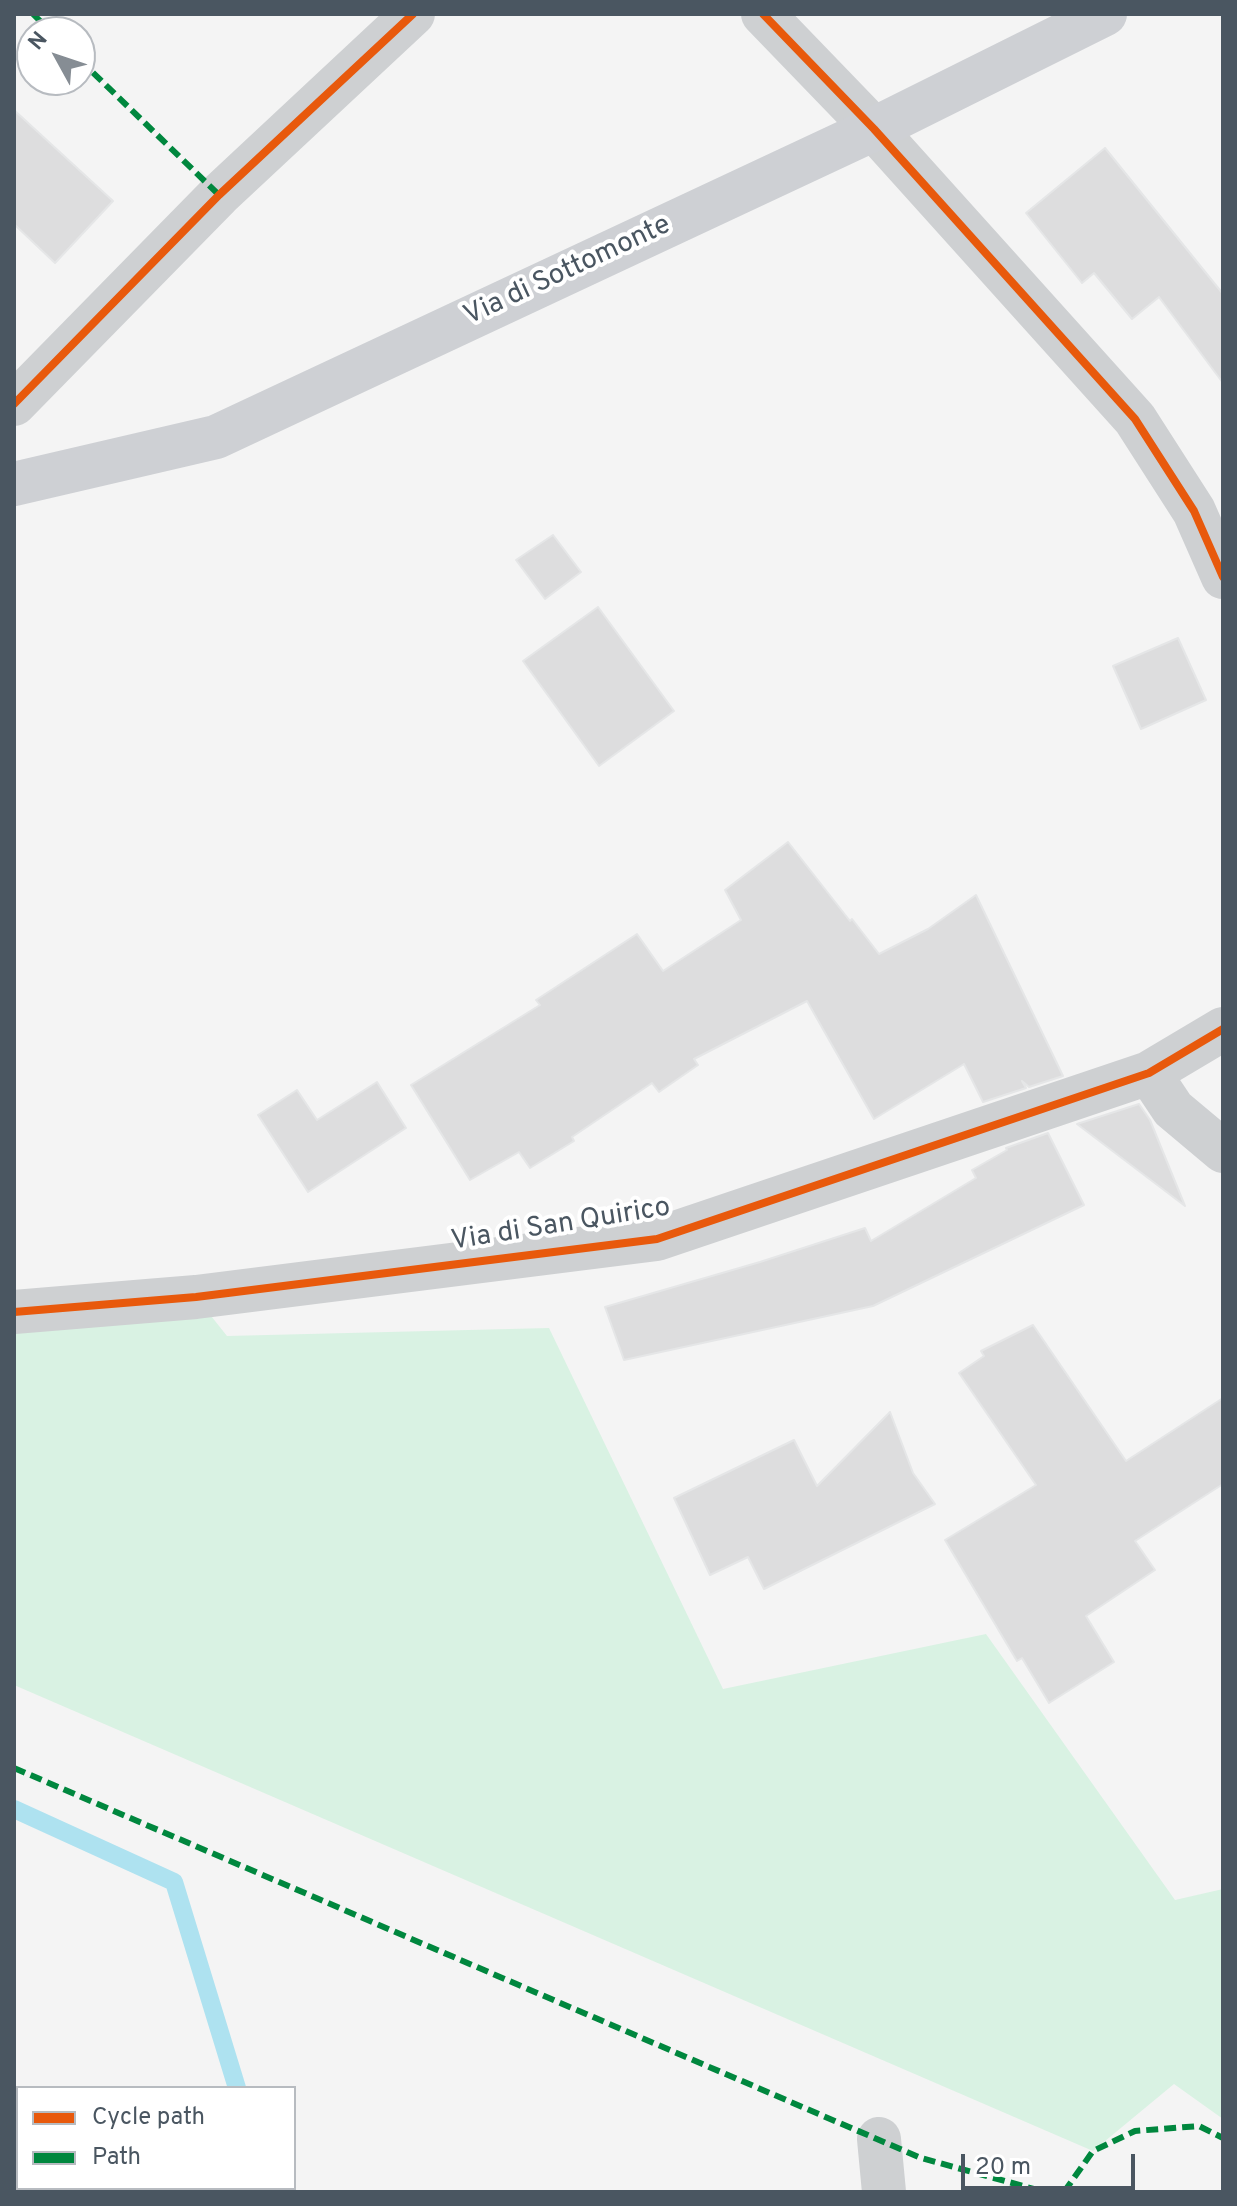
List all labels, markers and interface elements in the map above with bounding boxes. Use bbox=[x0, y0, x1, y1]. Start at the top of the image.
north arrow bbox=[16, 16, 96, 96]
text: N bbox=[23, 27, 54, 56]
street label: Via di Sottomonte bbox=[459, 209, 677, 335]
street label: Via di San Quirico bbox=[449, 1192, 673, 1260]
legend bbox=[16, 2086, 296, 2190]
text: Cycle path bbox=[92, 2103, 205, 2133]
scale bar bbox=[965, 2138, 1139, 2188]
text: Path bbox=[92, 2143, 141, 2173]
text: 20 m bbox=[975, 2153, 1031, 2183]

